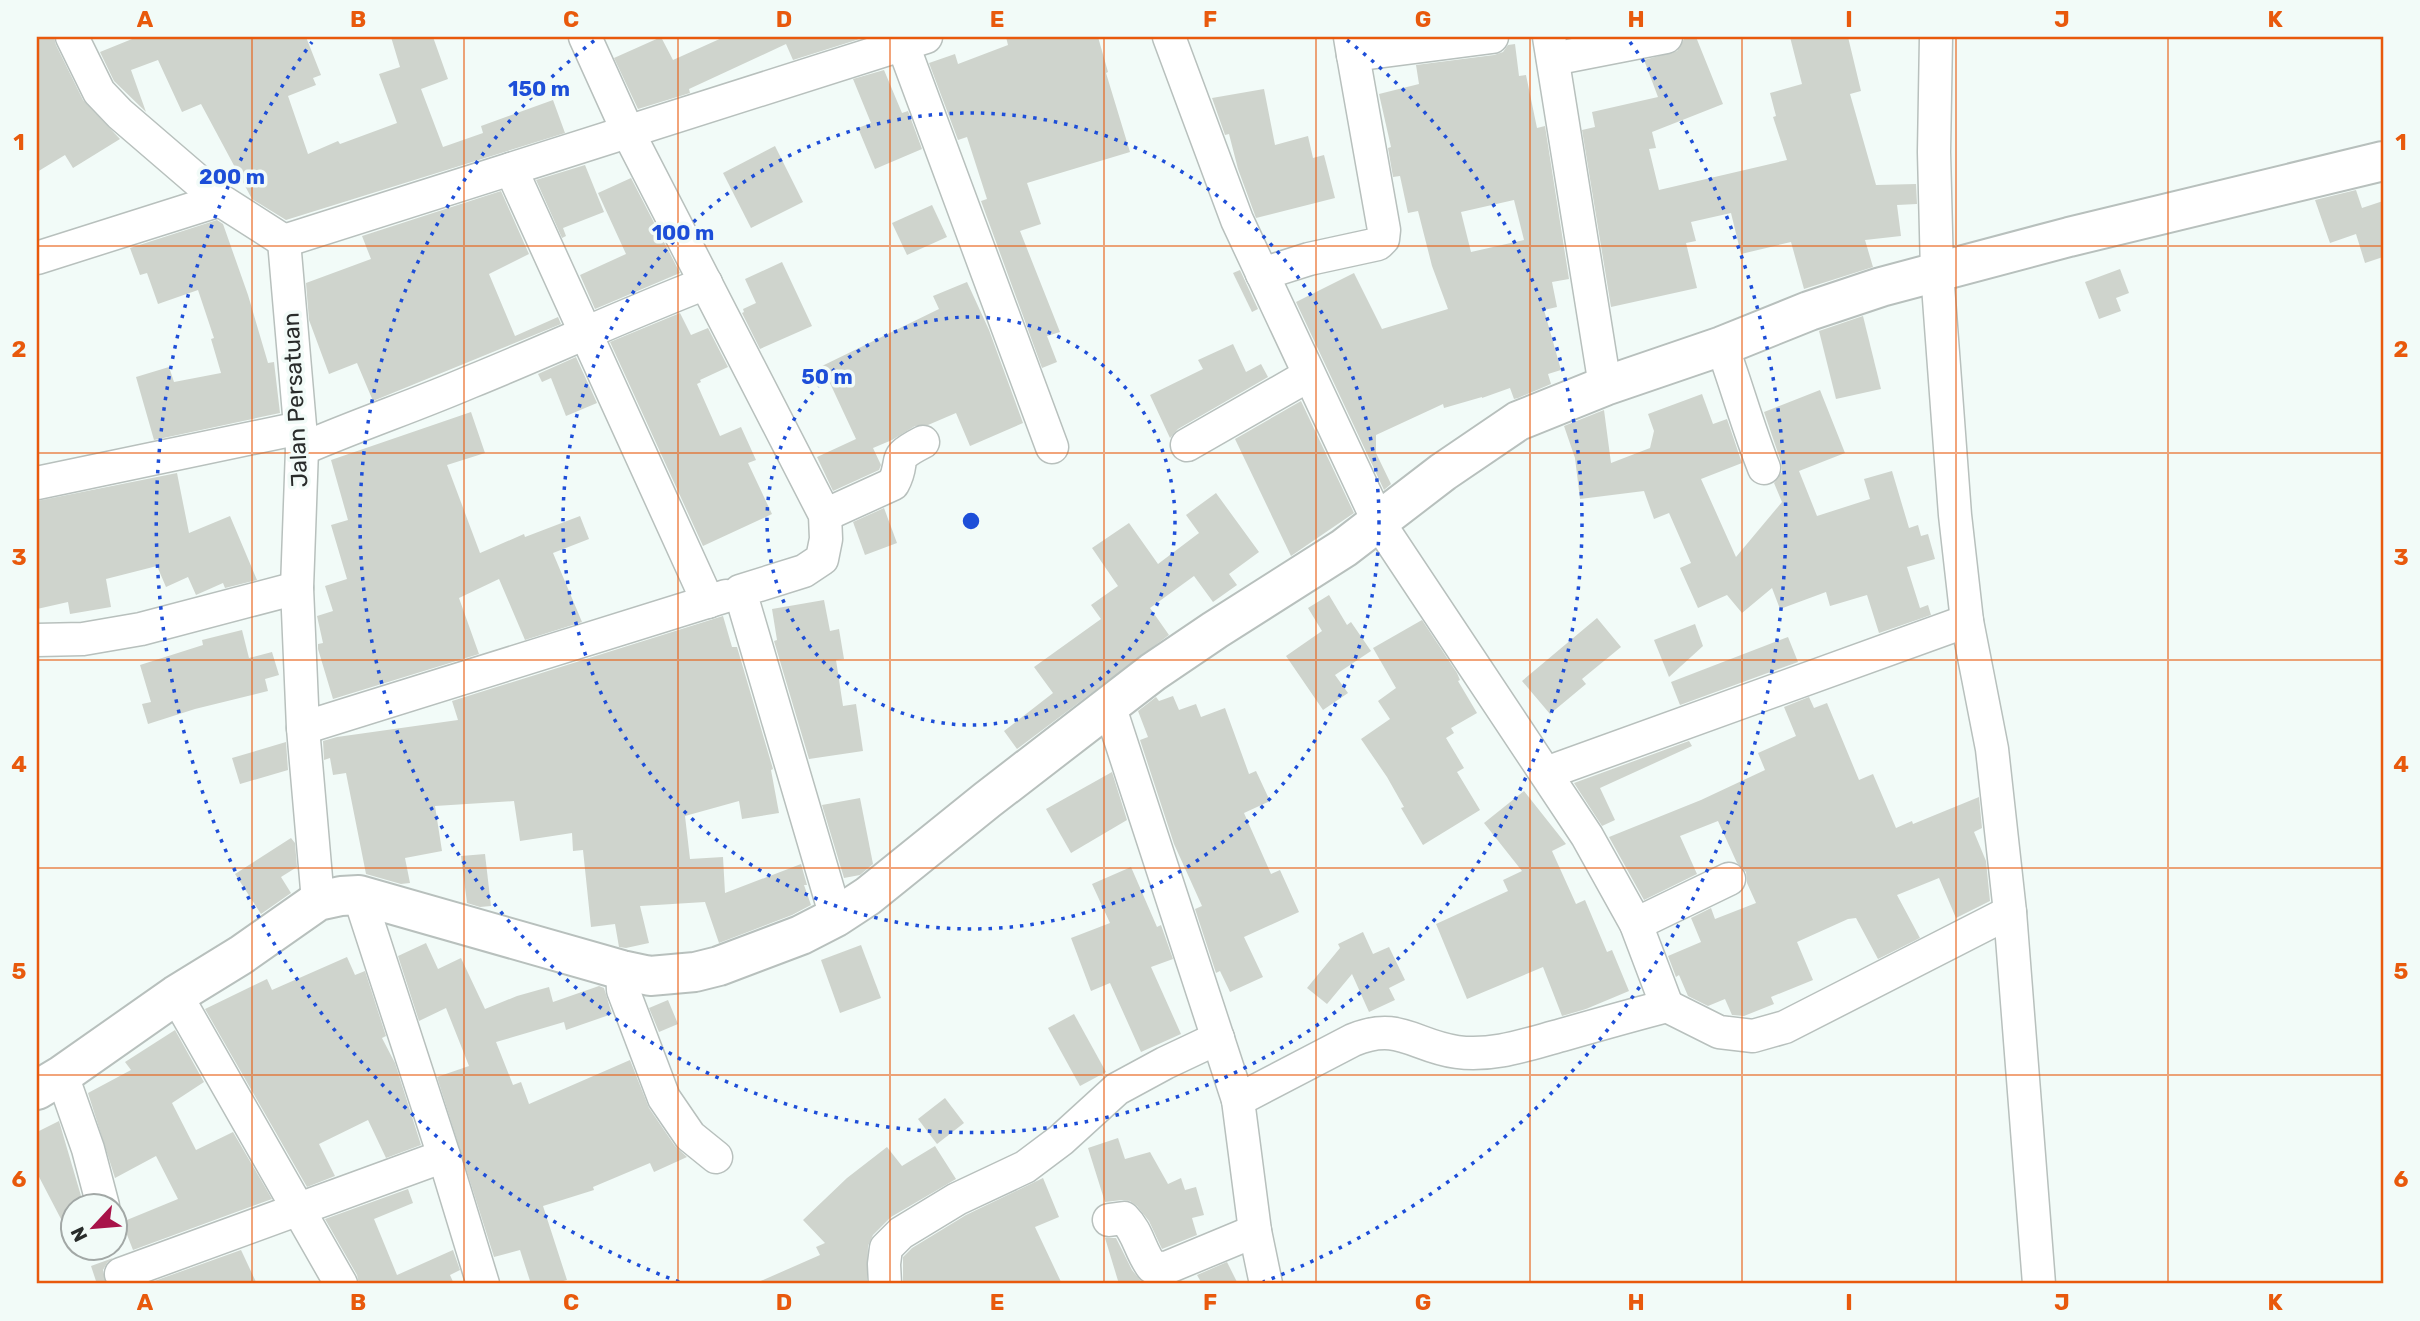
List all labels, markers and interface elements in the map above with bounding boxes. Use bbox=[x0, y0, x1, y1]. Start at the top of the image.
text: A bbox=[137, 5, 154, 33]
text: B bbox=[350, 5, 366, 33]
text: C bbox=[563, 5, 579, 33]
text: D bbox=[776, 5, 792, 33]
text: E bbox=[990, 5, 1004, 33]
text: F bbox=[1203, 5, 1217, 33]
text: G bbox=[1415, 5, 1431, 33]
text: H bbox=[1627, 5, 1645, 33]
text: I bbox=[1845, 5, 1853, 33]
text: J bbox=[2054, 5, 2070, 33]
text: K bbox=[2267, 5, 2283, 33]
text: 150 m bbox=[508, 76, 570, 101]
text: 1 bbox=[13, 128, 25, 156]
text: 1 bbox=[2395, 128, 2407, 156]
text: 200 m bbox=[199, 164, 265, 189]
text: 100 m bbox=[652, 220, 714, 245]
street label: Jalan Persatuan bbox=[276, 312, 314, 488]
text: 2 bbox=[12, 335, 26, 363]
text: 2 bbox=[2394, 335, 2408, 363]
text: 50 m bbox=[801, 364, 853, 389]
centre of rings bbox=[959, 509, 983, 533]
text: 3 bbox=[11, 543, 27, 571]
text: 3 bbox=[2393, 543, 2409, 571]
text: 4 bbox=[11, 750, 27, 778]
text: 4 bbox=[2393, 750, 2409, 778]
text: 5 bbox=[12, 957, 27, 985]
text: 5 bbox=[2394, 957, 2409, 985]
text: 6 bbox=[12, 1165, 27, 1193]
text: 6 bbox=[2394, 1165, 2409, 1193]
north arrow bbox=[60, 1192, 130, 1262]
text: N bbox=[66, 1223, 93, 1245]
text: A bbox=[137, 1288, 154, 1316]
text: B bbox=[350, 1288, 366, 1316]
text: C bbox=[563, 1288, 579, 1316]
text: D bbox=[776, 1288, 792, 1316]
text: E bbox=[990, 1288, 1004, 1316]
text: F bbox=[1203, 1288, 1217, 1316]
text: G bbox=[1415, 1288, 1431, 1316]
text: H bbox=[1627, 1288, 1645, 1316]
text: I bbox=[1845, 1288, 1853, 1316]
text: J bbox=[2054, 1288, 2070, 1316]
text: K bbox=[2267, 1288, 2283, 1316]

